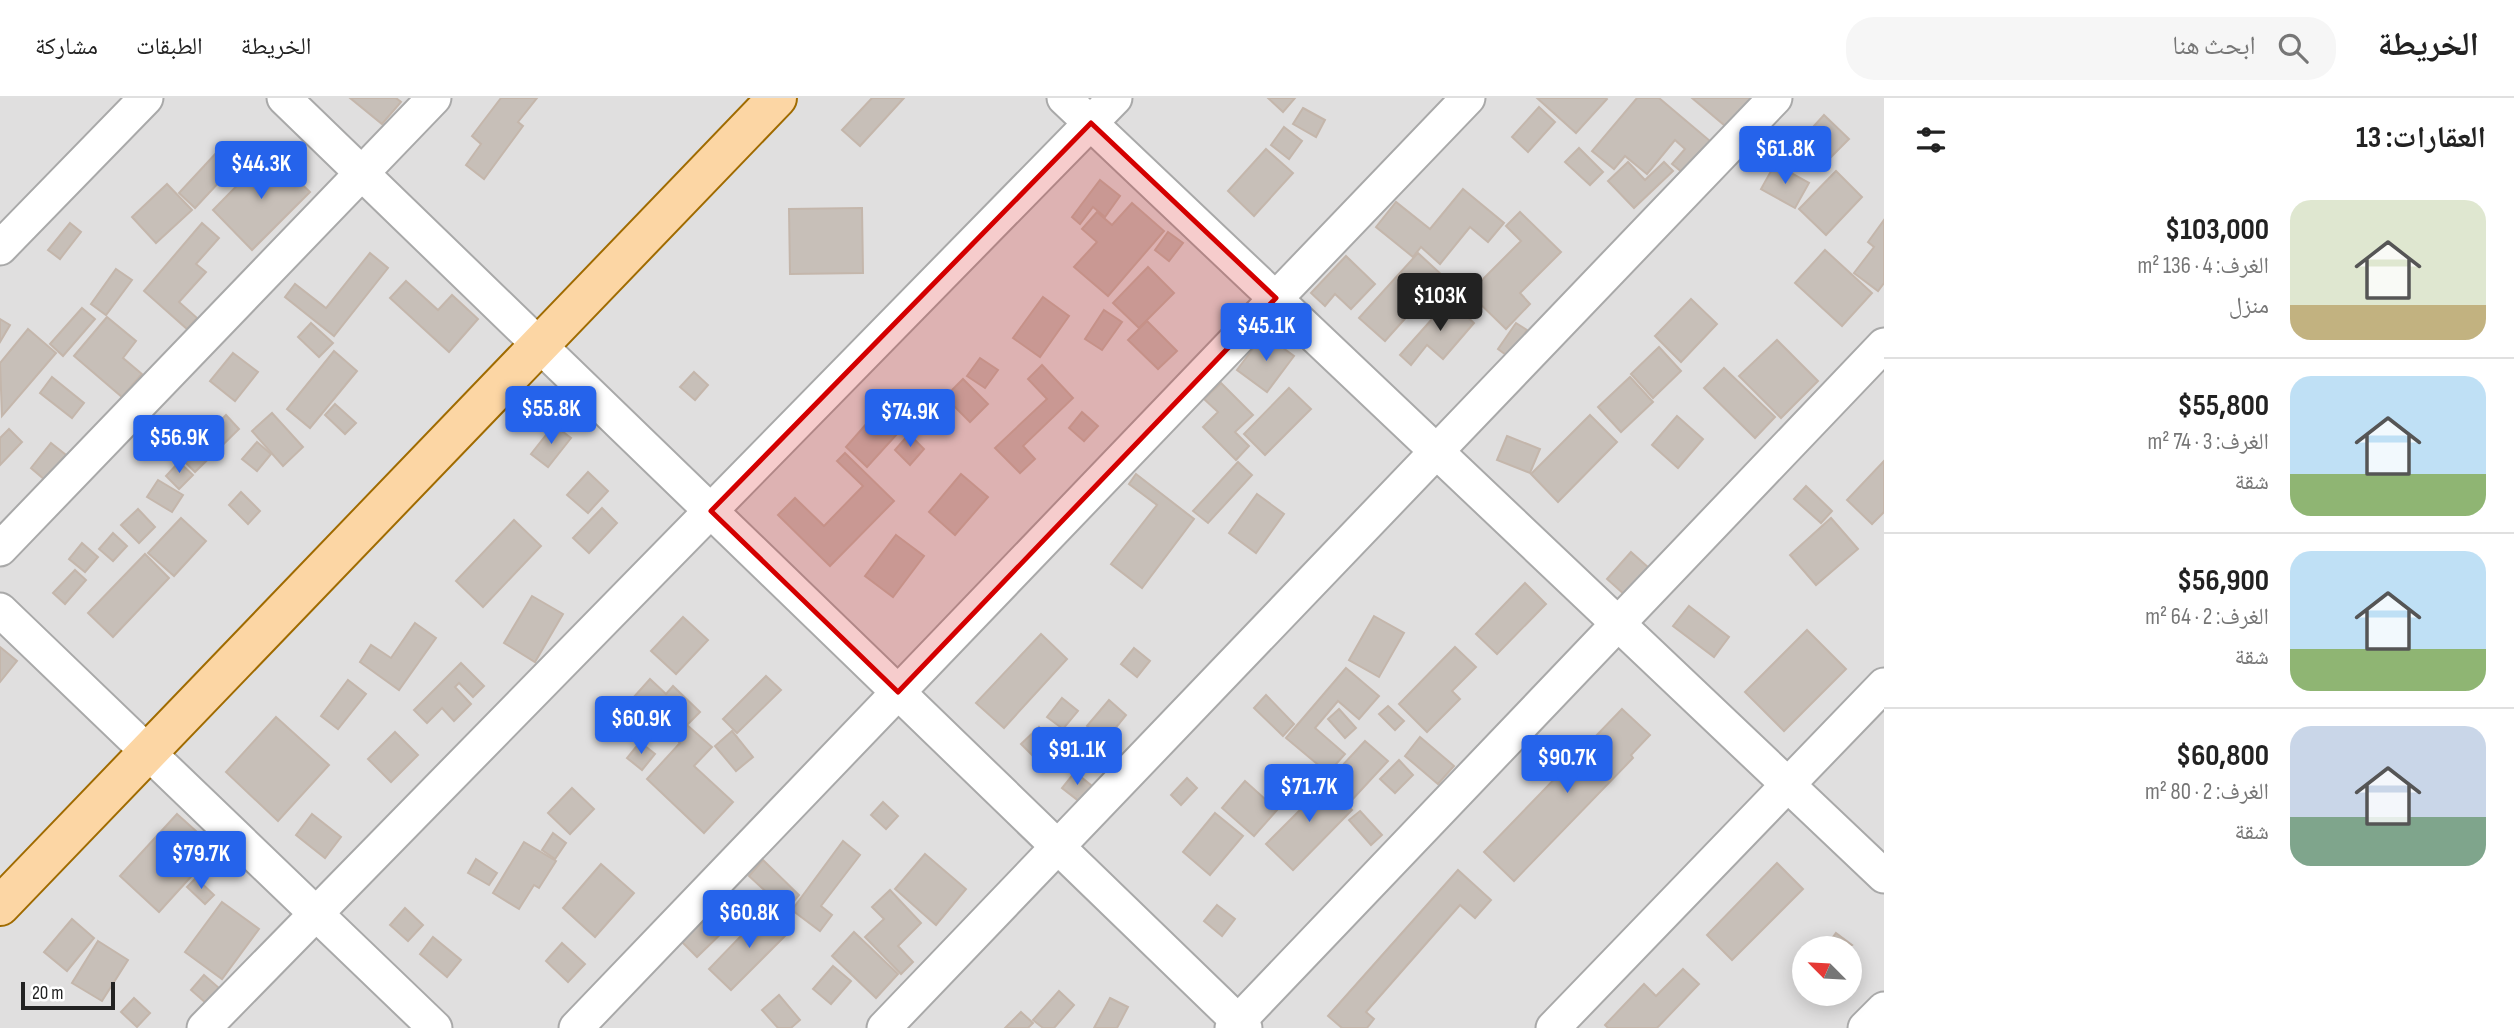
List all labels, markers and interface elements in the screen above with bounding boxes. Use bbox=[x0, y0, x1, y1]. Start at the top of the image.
search box bbox=[1846, 17, 2336, 80]
text: الخريطة bbox=[2378, 25, 2479, 65]
icon: search bbox=[2274, 29, 2312, 67]
text: ابحث هنا bbox=[2172, 31, 2256, 62]
text: مشاركة bbox=[35, 32, 98, 61]
text: الطبقات bbox=[136, 32, 203, 61]
text: الخريطة bbox=[241, 32, 311, 61]
text: العقارات: 13 bbox=[2356, 120, 2486, 156]
icon: filters bbox=[1912, 121, 1950, 159]
pin: $61.8K bbox=[1728, 126, 1842, 186]
text: $61.8K bbox=[1755, 135, 1815, 163]
pin: $44.3K bbox=[204, 141, 318, 201]
text: $44.3K bbox=[231, 150, 291, 178]
text: $103,000 bbox=[2165, 212, 2269, 248]
icon: home bbox=[2346, 228, 2430, 312]
text: الغرف: 4 · 136 m² bbox=[2137, 252, 2269, 280]
pin: $103K bbox=[1391, 274, 1489, 333]
text: $103K bbox=[1413, 282, 1467, 310]
text: منزل bbox=[2229, 292, 2269, 320]
pin: $45.1K bbox=[1209, 303, 1323, 363]
text: $45.1K bbox=[1237, 312, 1295, 340]
pin: $55.8K bbox=[494, 386, 608, 446]
text: $55,800 bbox=[2177, 388, 2269, 424]
pin: $74.9K bbox=[853, 390, 967, 449]
text: $55.8K bbox=[521, 395, 581, 423]
text: $74.9K bbox=[881, 398, 939, 426]
icon: home bbox=[2346, 404, 2430, 488]
pin: $56.9K bbox=[122, 416, 236, 475]
text: $56.9K bbox=[149, 424, 209, 452]
text: الغرف: 3 · 74 m² bbox=[2148, 428, 2269, 456]
text: شقة bbox=[2235, 468, 2269, 496]
text: $56,900 bbox=[2177, 563, 2269, 599]
icon: home bbox=[2346, 579, 2430, 663]
text: الغرف: 2 · 64 m² bbox=[2145, 603, 2269, 631]
text: شقة bbox=[2235, 643, 2269, 671]
pin: $60.9K bbox=[584, 696, 698, 756]
text: $60.9K bbox=[611, 705, 671, 733]
pin: $91.1K bbox=[1020, 728, 1134, 787]
text: $91.1K bbox=[1048, 736, 1106, 764]
pin: $90.7K bbox=[1510, 736, 1624, 795]
text: $60,800 bbox=[2176, 738, 2269, 774]
text: $90.7K bbox=[1538, 744, 1597, 772]
icon: home bbox=[2346, 754, 2430, 838]
pin: $71.7K bbox=[1252, 764, 1366, 824]
text: $71.7K bbox=[1280, 773, 1338, 801]
text: الغرف: 2 · 80 m² bbox=[2145, 778, 2269, 806]
text: شقة bbox=[2235, 818, 2269, 846]
pin: $79.7K bbox=[144, 832, 258, 891]
text: $79.7K bbox=[172, 840, 230, 868]
pin: $60.8K bbox=[692, 890, 806, 950]
text: $60.8K bbox=[719, 899, 779, 927]
north arrow bbox=[1792, 936, 1862, 1006]
map controls bbox=[1792, 936, 1862, 1006]
scale bar bbox=[21, 979, 116, 1011]
text: 20 m bbox=[32, 982, 64, 1005]

